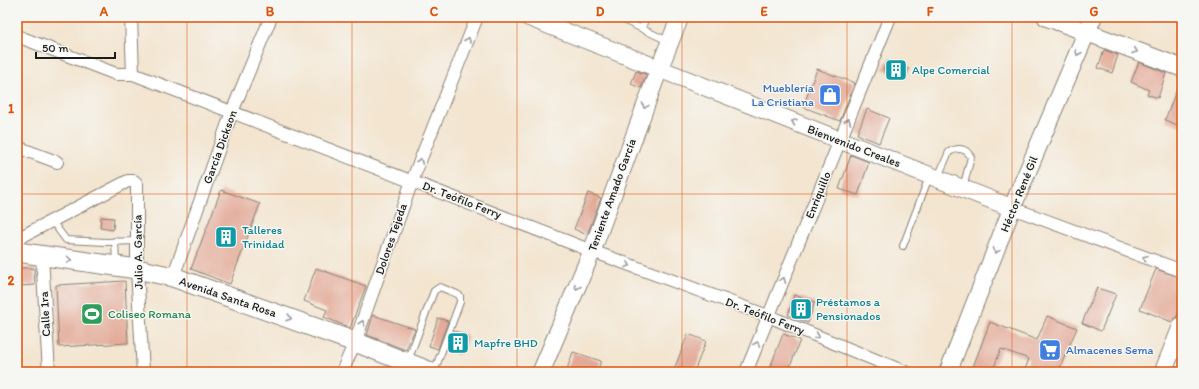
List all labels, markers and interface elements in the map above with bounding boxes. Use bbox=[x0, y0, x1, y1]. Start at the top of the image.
text: A bbox=[99, 4, 109, 19]
text: B bbox=[266, 4, 275, 19]
text: C bbox=[430, 4, 439, 19]
text: D bbox=[596, 4, 605, 19]
text: E bbox=[760, 4, 768, 19]
text: F bbox=[927, 4, 934, 19]
text: G bbox=[1090, 4, 1099, 19]
scale bar bbox=[36, 34, 115, 60]
one-way arrow bbox=[463, 36, 471, 43]
text: 50 m bbox=[42, 41, 68, 55]
one-way arrow bbox=[1131, 46, 1138, 55]
one-way arrow bbox=[1075, 49, 1083, 56]
building icon: Alpe Comercial bbox=[883, 57, 909, 83]
place label: Alpe Comercial bbox=[912, 63, 990, 77]
place label: Mueblería La Cristiana bbox=[752, 81, 815, 109]
shop icon: Mueblería La Cristiana bbox=[817, 82, 843, 108]
text: 1 bbox=[8, 101, 14, 116]
one-way arrow bbox=[642, 102, 650, 109]
street label: García Dickson bbox=[200, 108, 240, 186]
one-way arrow bbox=[843, 117, 851, 125]
one-way arrow bbox=[790, 119, 797, 127]
street label: Bienvenido Creales bbox=[805, 122, 903, 170]
street label: Teniente Amado García bbox=[585, 137, 639, 253]
street label: Héctor René Gil bbox=[997, 153, 1041, 234]
one-way arrow bbox=[415, 157, 423, 164]
street label: Enriquillo bbox=[802, 169, 834, 221]
street label: Dr. Teófilo Ferry bbox=[420, 178, 504, 222]
street label: Dolores Tejeda bbox=[372, 201, 410, 277]
street label: Julio A. García bbox=[130, 214, 146, 289]
place label: Talleres Trinidad bbox=[242, 223, 285, 251]
building icon: Talleres Trinidad bbox=[213, 224, 239, 250]
one-way arrow bbox=[992, 247, 1000, 254]
one-way arrow bbox=[1142, 254, 1149, 262]
one-way arrow bbox=[66, 255, 72, 264]
one-way arrow bbox=[625, 260, 632, 268]
text: 2 bbox=[8, 273, 15, 288]
street label: Avenida Santa Rosa bbox=[178, 274, 279, 320]
one-way arrow bbox=[778, 276, 786, 284]
one-way arrow bbox=[573, 284, 581, 291]
street label: Calle 1ra bbox=[37, 290, 53, 337]
street label: Dr. Teófilo Ferry bbox=[723, 294, 807, 338]
place label: Préstamos a Pensionados bbox=[816, 295, 881, 323]
building icon: Préstamos a Pensionados bbox=[788, 296, 814, 322]
sports icon: Coliseo Romana bbox=[79, 301, 105, 327]
place label: Coliseo Romana bbox=[108, 307, 192, 321]
one-way arrow bbox=[285, 314, 292, 322]
one-way arrow bbox=[357, 319, 365, 326]
building icon: Mapfre BHD bbox=[445, 330, 471, 356]
one-way arrow bbox=[813, 331, 821, 339]
place label: Mapfre BHD bbox=[474, 336, 538, 350]
supermarket icon: Almacenes Sema bbox=[1037, 337, 1063, 363]
one-way arrow bbox=[753, 340, 761, 347]
place label: Almacenes Sema bbox=[1066, 343, 1153, 357]

